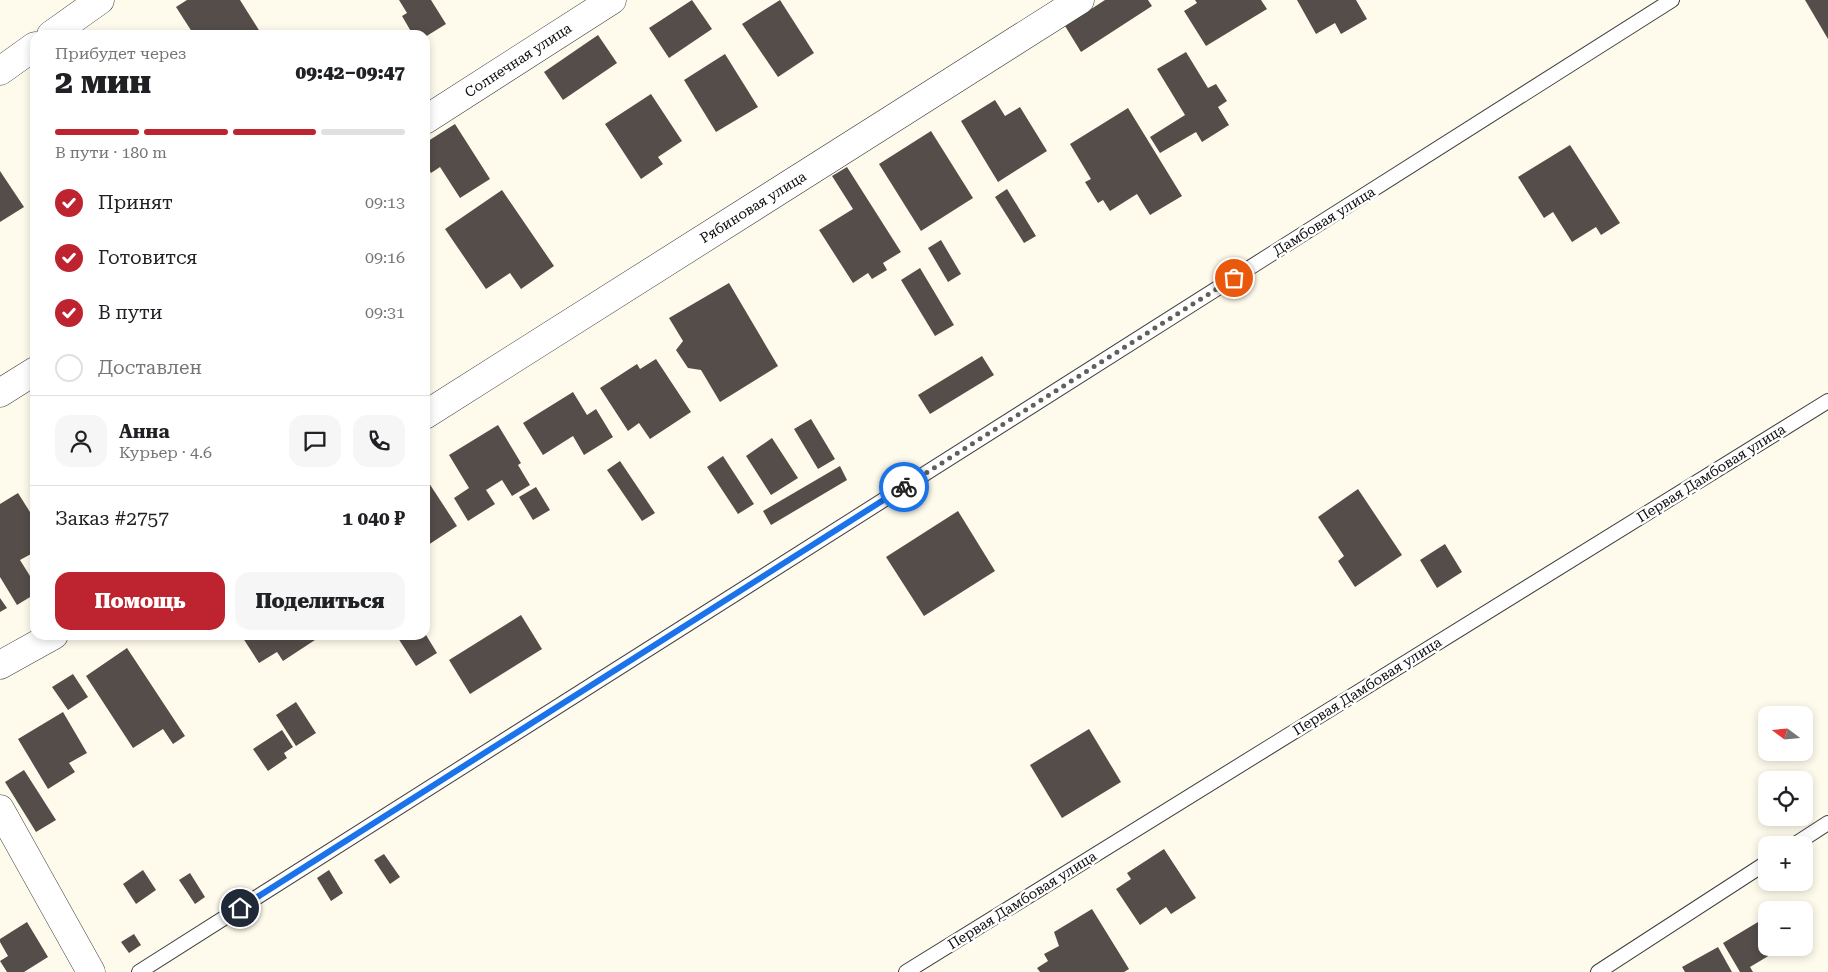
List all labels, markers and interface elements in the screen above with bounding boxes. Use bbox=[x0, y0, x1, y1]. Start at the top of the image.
street label: Солнечная улица bbox=[462, 19, 575, 100]
text: Прибудет через bbox=[55, 44, 186, 63]
text: 09:42–09:47 bbox=[296, 61, 405, 84]
text: 2 мин bbox=[55, 63, 151, 101]
text: В пути · 180 m bbox=[55, 143, 167, 162]
street label: Рябиновая улица bbox=[697, 168, 809, 246]
street label: Дамбовая улица bbox=[1270, 183, 1378, 259]
icon: check bbox=[55, 189, 83, 217]
text: Принят bbox=[98, 191, 173, 214]
text: 09:13 bbox=[365, 193, 405, 212]
icon: check bbox=[55, 244, 83, 272]
text: Готовится bbox=[98, 246, 197, 269]
text: 09:16 bbox=[365, 248, 405, 267]
pin bbox=[1213, 257, 1255, 299]
icon: bag bbox=[1220, 264, 1248, 292]
icon: check bbox=[55, 299, 83, 327]
text: В пути bbox=[98, 301, 162, 324]
text: 09:31 bbox=[365, 303, 405, 322]
text: Доставлен bbox=[98, 356, 202, 379]
button: person bbox=[55, 415, 107, 467]
button: chat bbox=[289, 415, 341, 467]
button: phone bbox=[353, 415, 405, 467]
text: Анна bbox=[119, 420, 170, 443]
street label: Первая Дамбовая улица bbox=[1634, 420, 1789, 525]
text: Курьер · 4.6 bbox=[119, 443, 212, 462]
courier bbox=[879, 462, 929, 512]
icon: bike bbox=[890, 473, 918, 501]
text: Заказ #2757 bbox=[55, 507, 169, 530]
text: 1 040 ₽ bbox=[342, 507, 405, 530]
button: Помощь bbox=[55, 572, 225, 630]
button: Поделиться bbox=[235, 572, 405, 630]
street label: Первая Дамбовая улица bbox=[1290, 633, 1445, 738]
north arrow bbox=[1758, 706, 1812, 761]
map controls bbox=[1758, 706, 1813, 956]
button: locate bbox=[1758, 771, 1813, 826]
button: + bbox=[1758, 836, 1813, 891]
street label: Первая Дамбовая улица bbox=[945, 847, 1100, 952]
pin bbox=[219, 887, 261, 929]
icon: home bbox=[226, 894, 254, 922]
button: − bbox=[1758, 901, 1813, 956]

